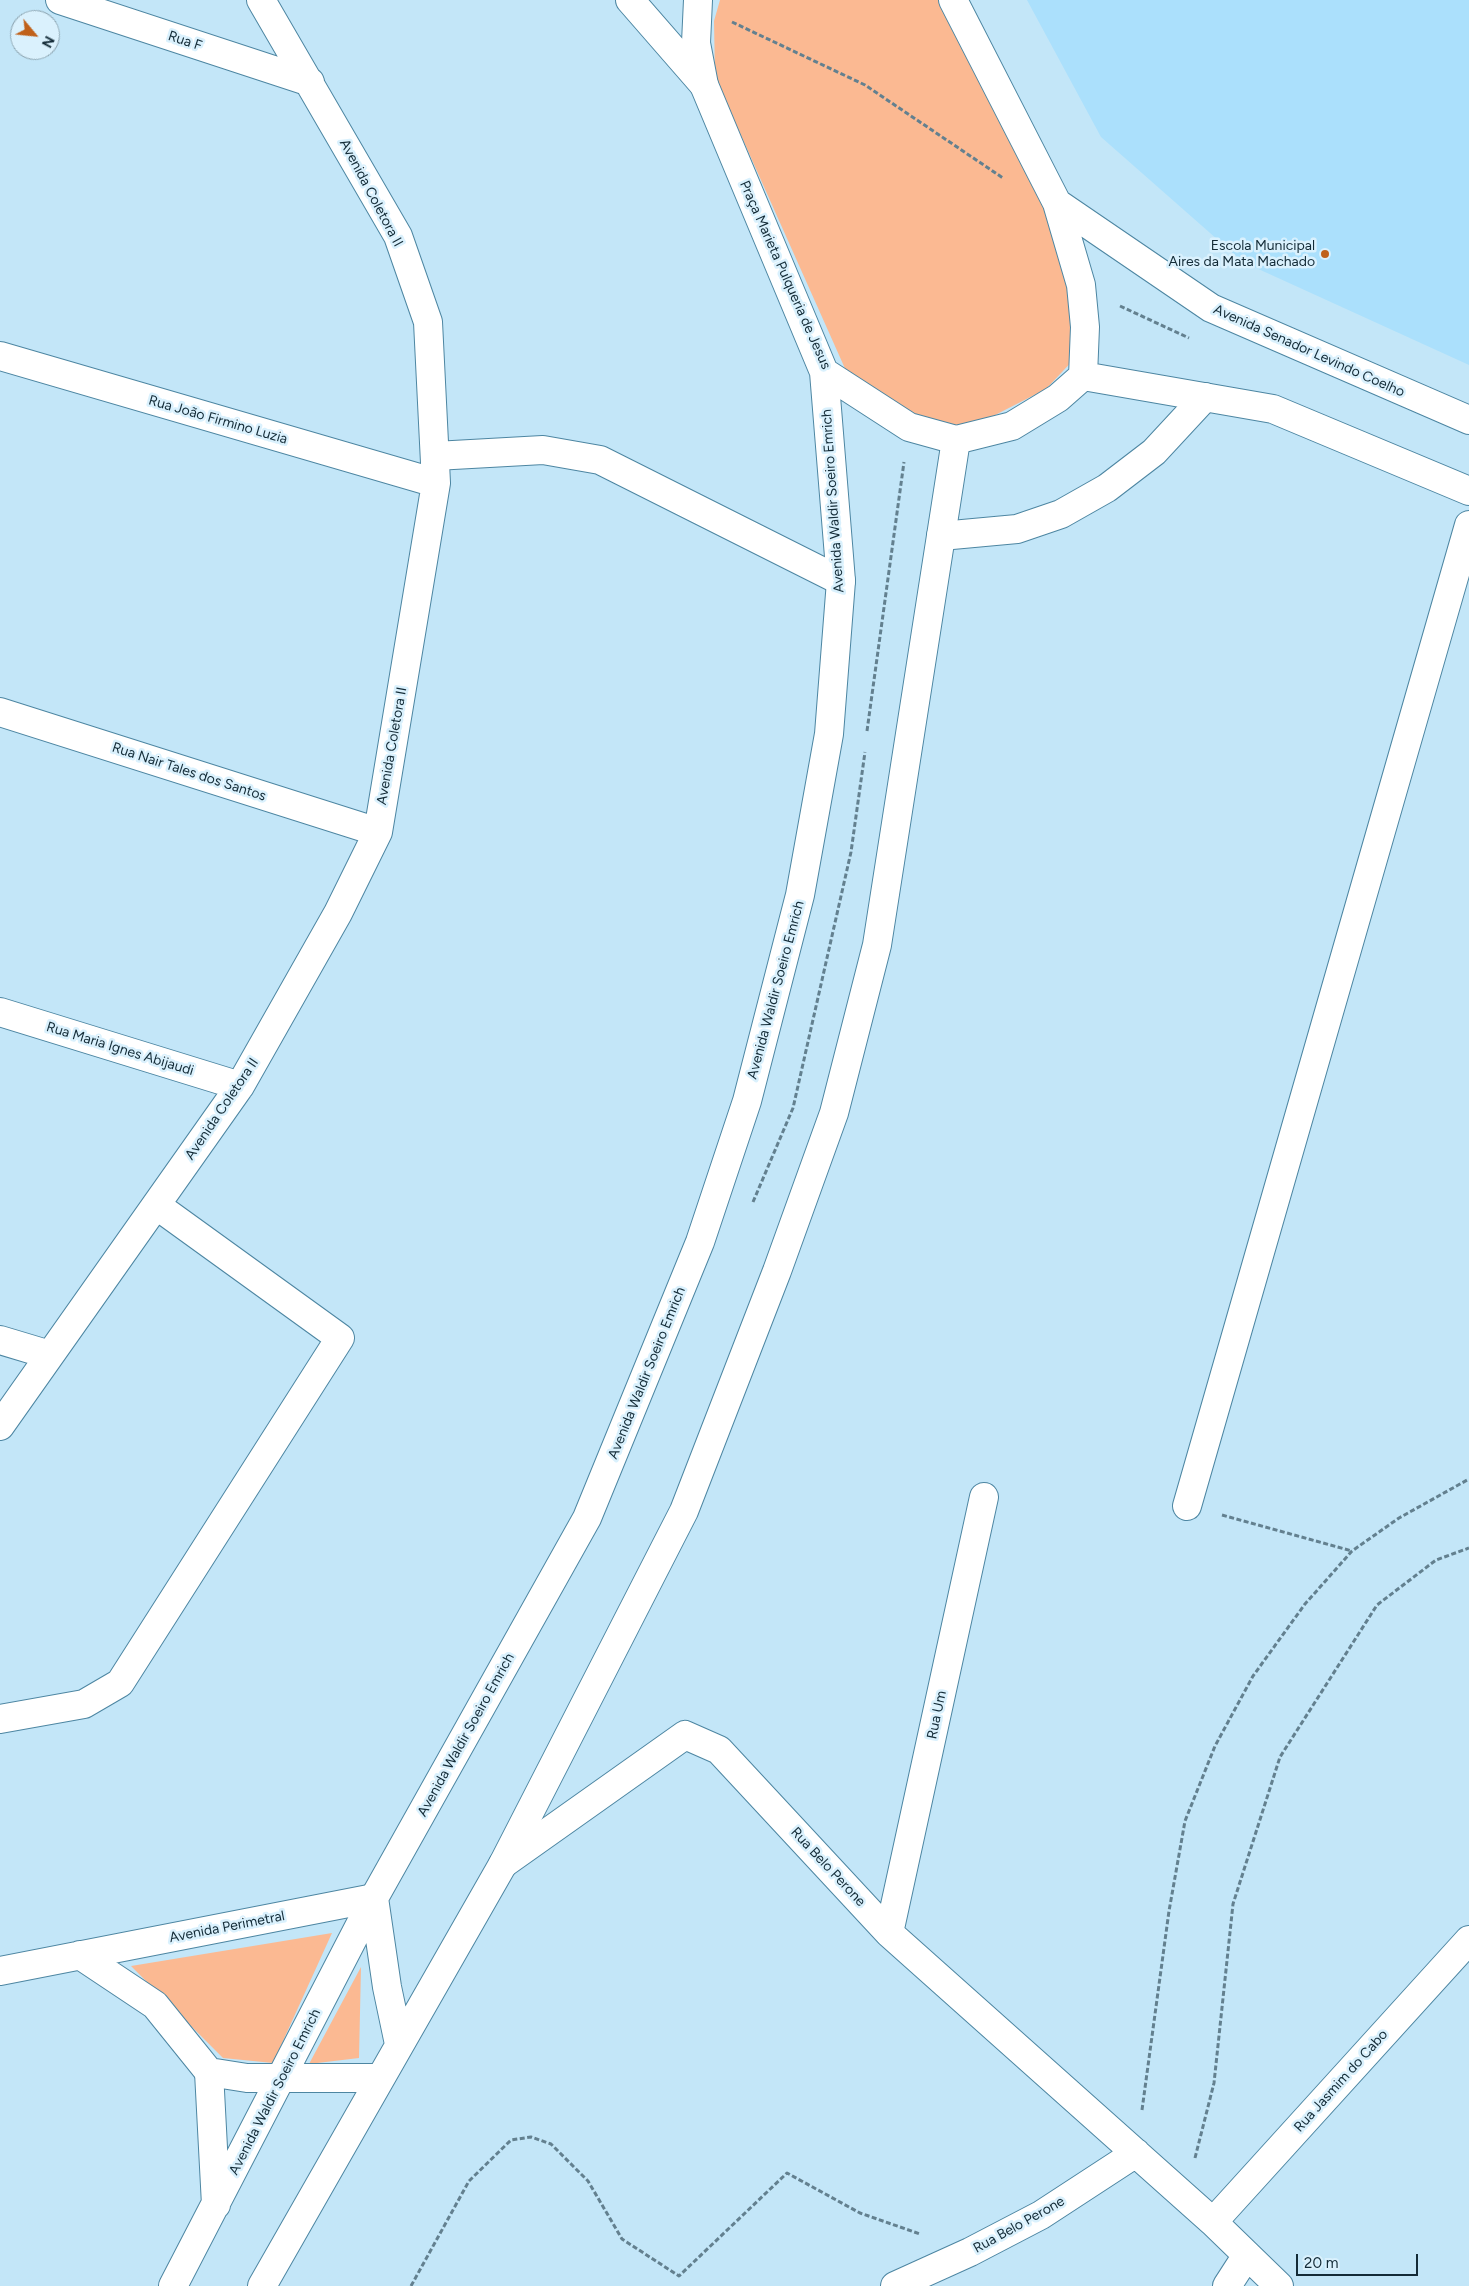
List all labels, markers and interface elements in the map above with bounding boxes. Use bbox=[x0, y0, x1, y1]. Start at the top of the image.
north arrow bbox=[10, 10, 60, 60]
street label: Rua F bbox=[166, 28, 204, 54]
text: N bbox=[38, 33, 58, 51]
street label: Avenida Coletora II bbox=[336, 136, 406, 250]
street label: Praça Marieta Pulqueria de Jesus bbox=[736, 178, 834, 372]
place label: Escola Municipal Aires da Mata Machado bbox=[1168, 238, 1315, 270]
marker: Escola Municipal Aires da Mata Machado bbox=[1319, 248, 1331, 260]
street label: Avenida Senador Levindo Coelho bbox=[1211, 301, 1407, 401]
street label: Rua João Firmino Luzia bbox=[147, 392, 289, 448]
street label: Avenida Waldir Soeiro Emrich bbox=[818, 409, 848, 593]
street label: Avenida Coletora II bbox=[373, 686, 411, 806]
street label: Rua Nair Tales dos Santos bbox=[110, 739, 268, 805]
street label: Avenida Waldir Soeiro Emrich bbox=[744, 899, 808, 1081]
street label: Rua Maria Ignes Abijaudi bbox=[44, 1019, 196, 1079]
street label: Avenida Coletora II bbox=[182, 1055, 262, 1163]
street label: Avenida Waldir Soeiro Emrich bbox=[605, 1284, 689, 1462]
street label: Avenida Waldir Soeiro Emrich bbox=[414, 1650, 518, 1820]
street label: Rua Um bbox=[924, 1689, 950, 1741]
street label: Rua Belo Perone bbox=[787, 1824, 869, 1910]
street label: Avenida Perimetral bbox=[168, 1908, 286, 1946]
street label: Avenida Waldir Soeiro Emrich bbox=[226, 2006, 324, 2178]
street label: Rua Jasmim do Cabo bbox=[1291, 2026, 1391, 2136]
street label: Rua Belo Perone bbox=[970, 2193, 1068, 2257]
scale bar bbox=[1299, 2244, 1422, 2276]
text: 20 m bbox=[1304, 2254, 1338, 2272]

